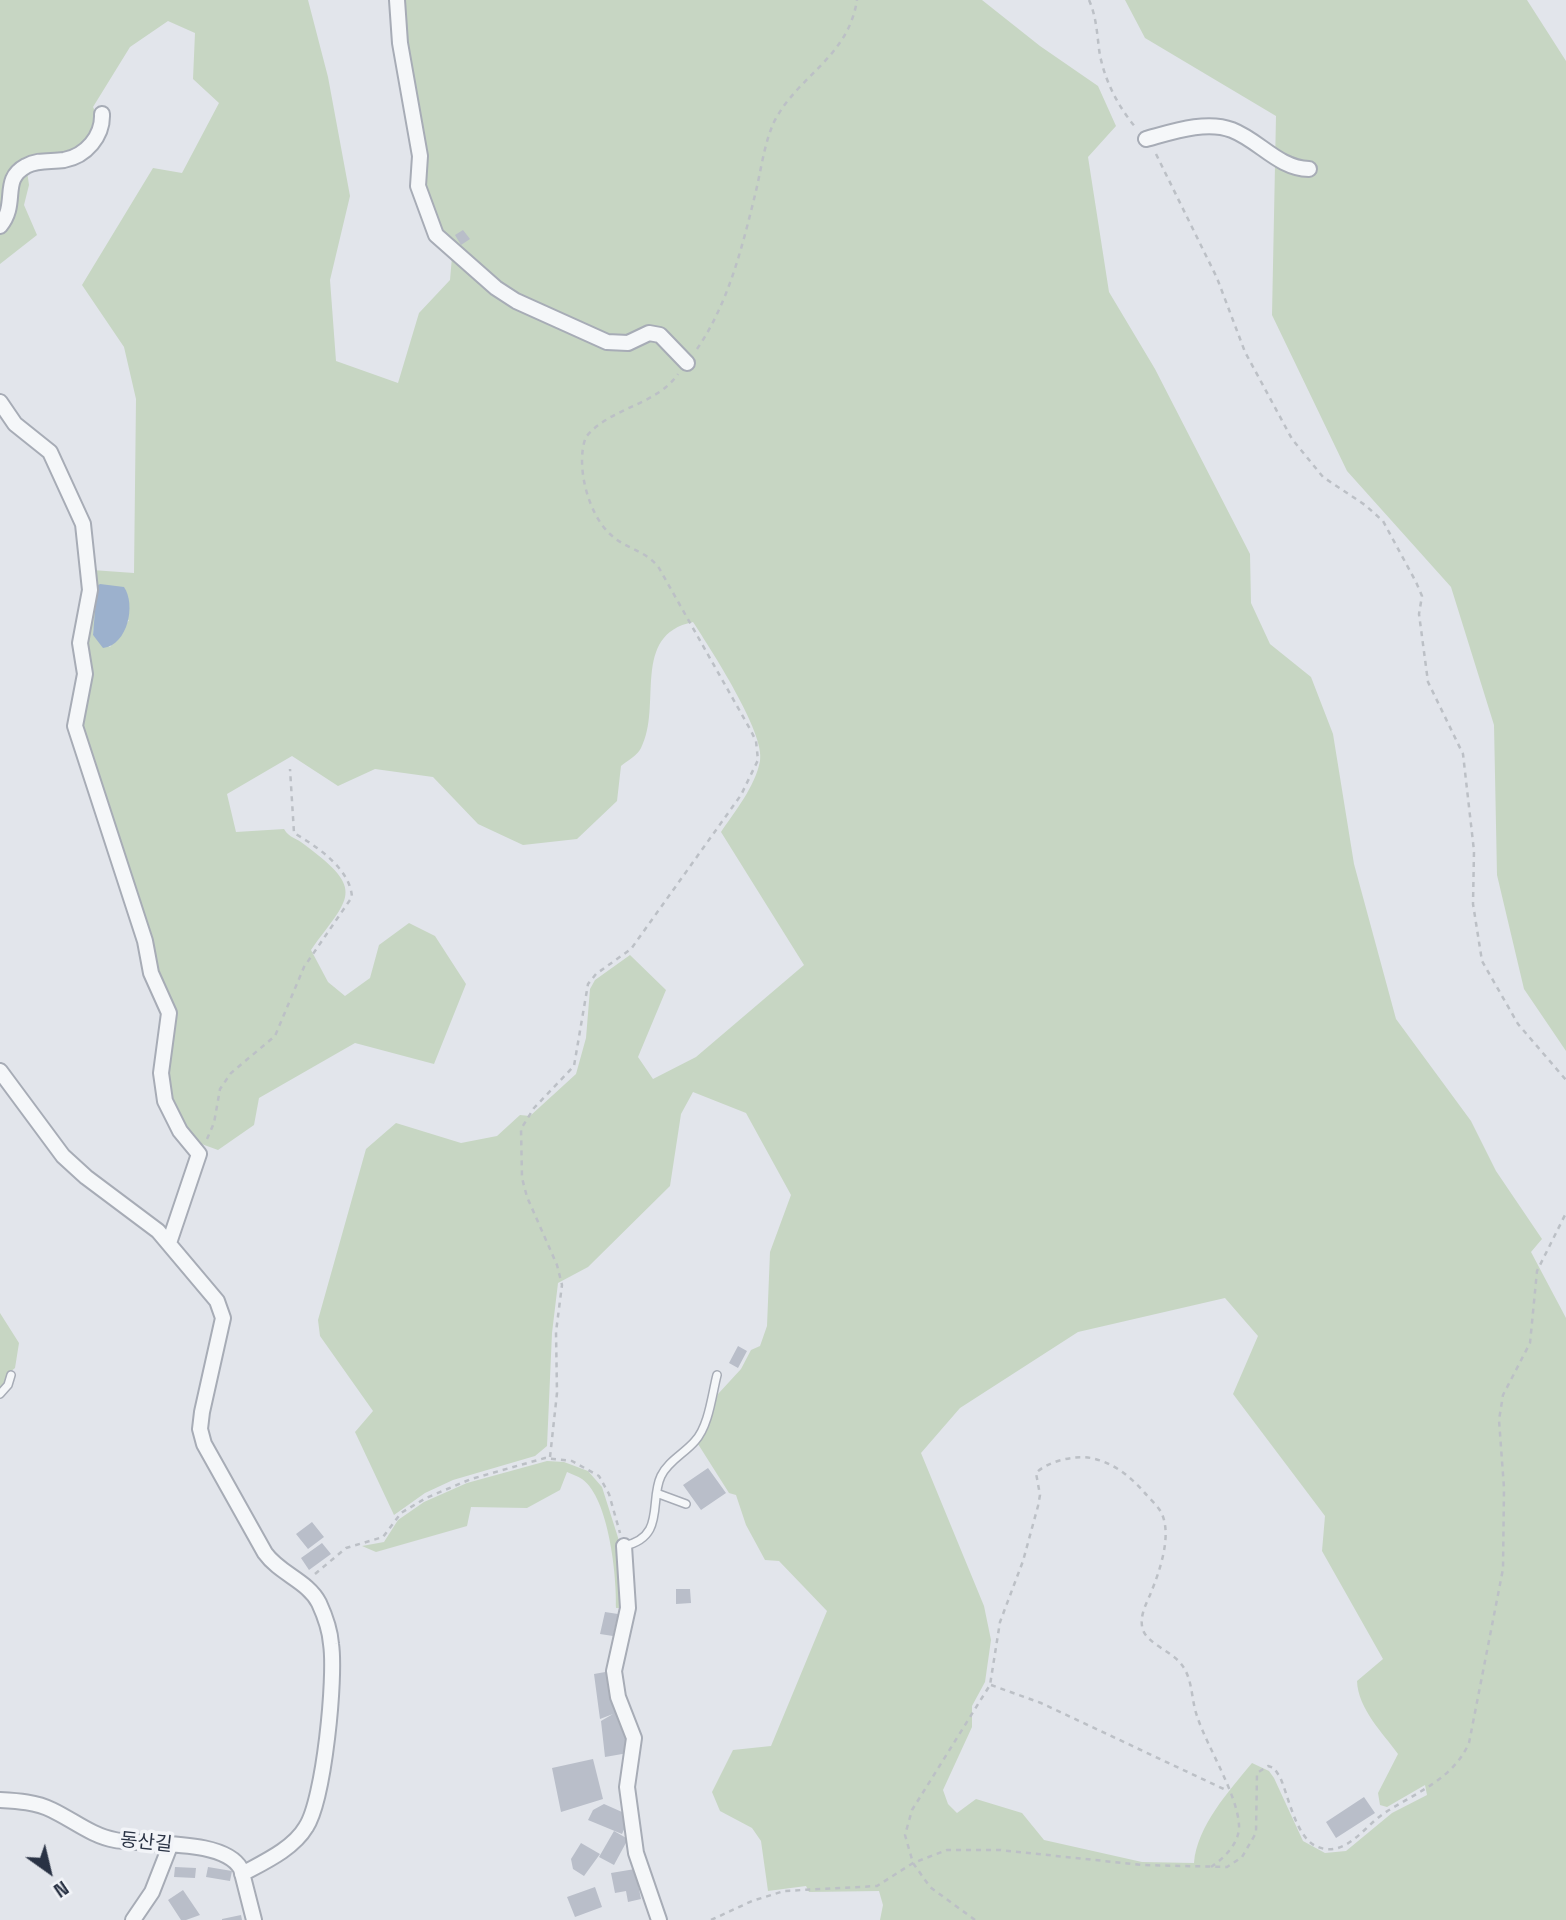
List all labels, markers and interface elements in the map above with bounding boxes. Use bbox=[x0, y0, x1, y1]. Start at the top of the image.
street label: 동산길 bbox=[119, 1829, 173, 1857]
north arrow bbox=[14, 1836, 84, 1906]
text: N bbox=[49, 1875, 73, 1903]

